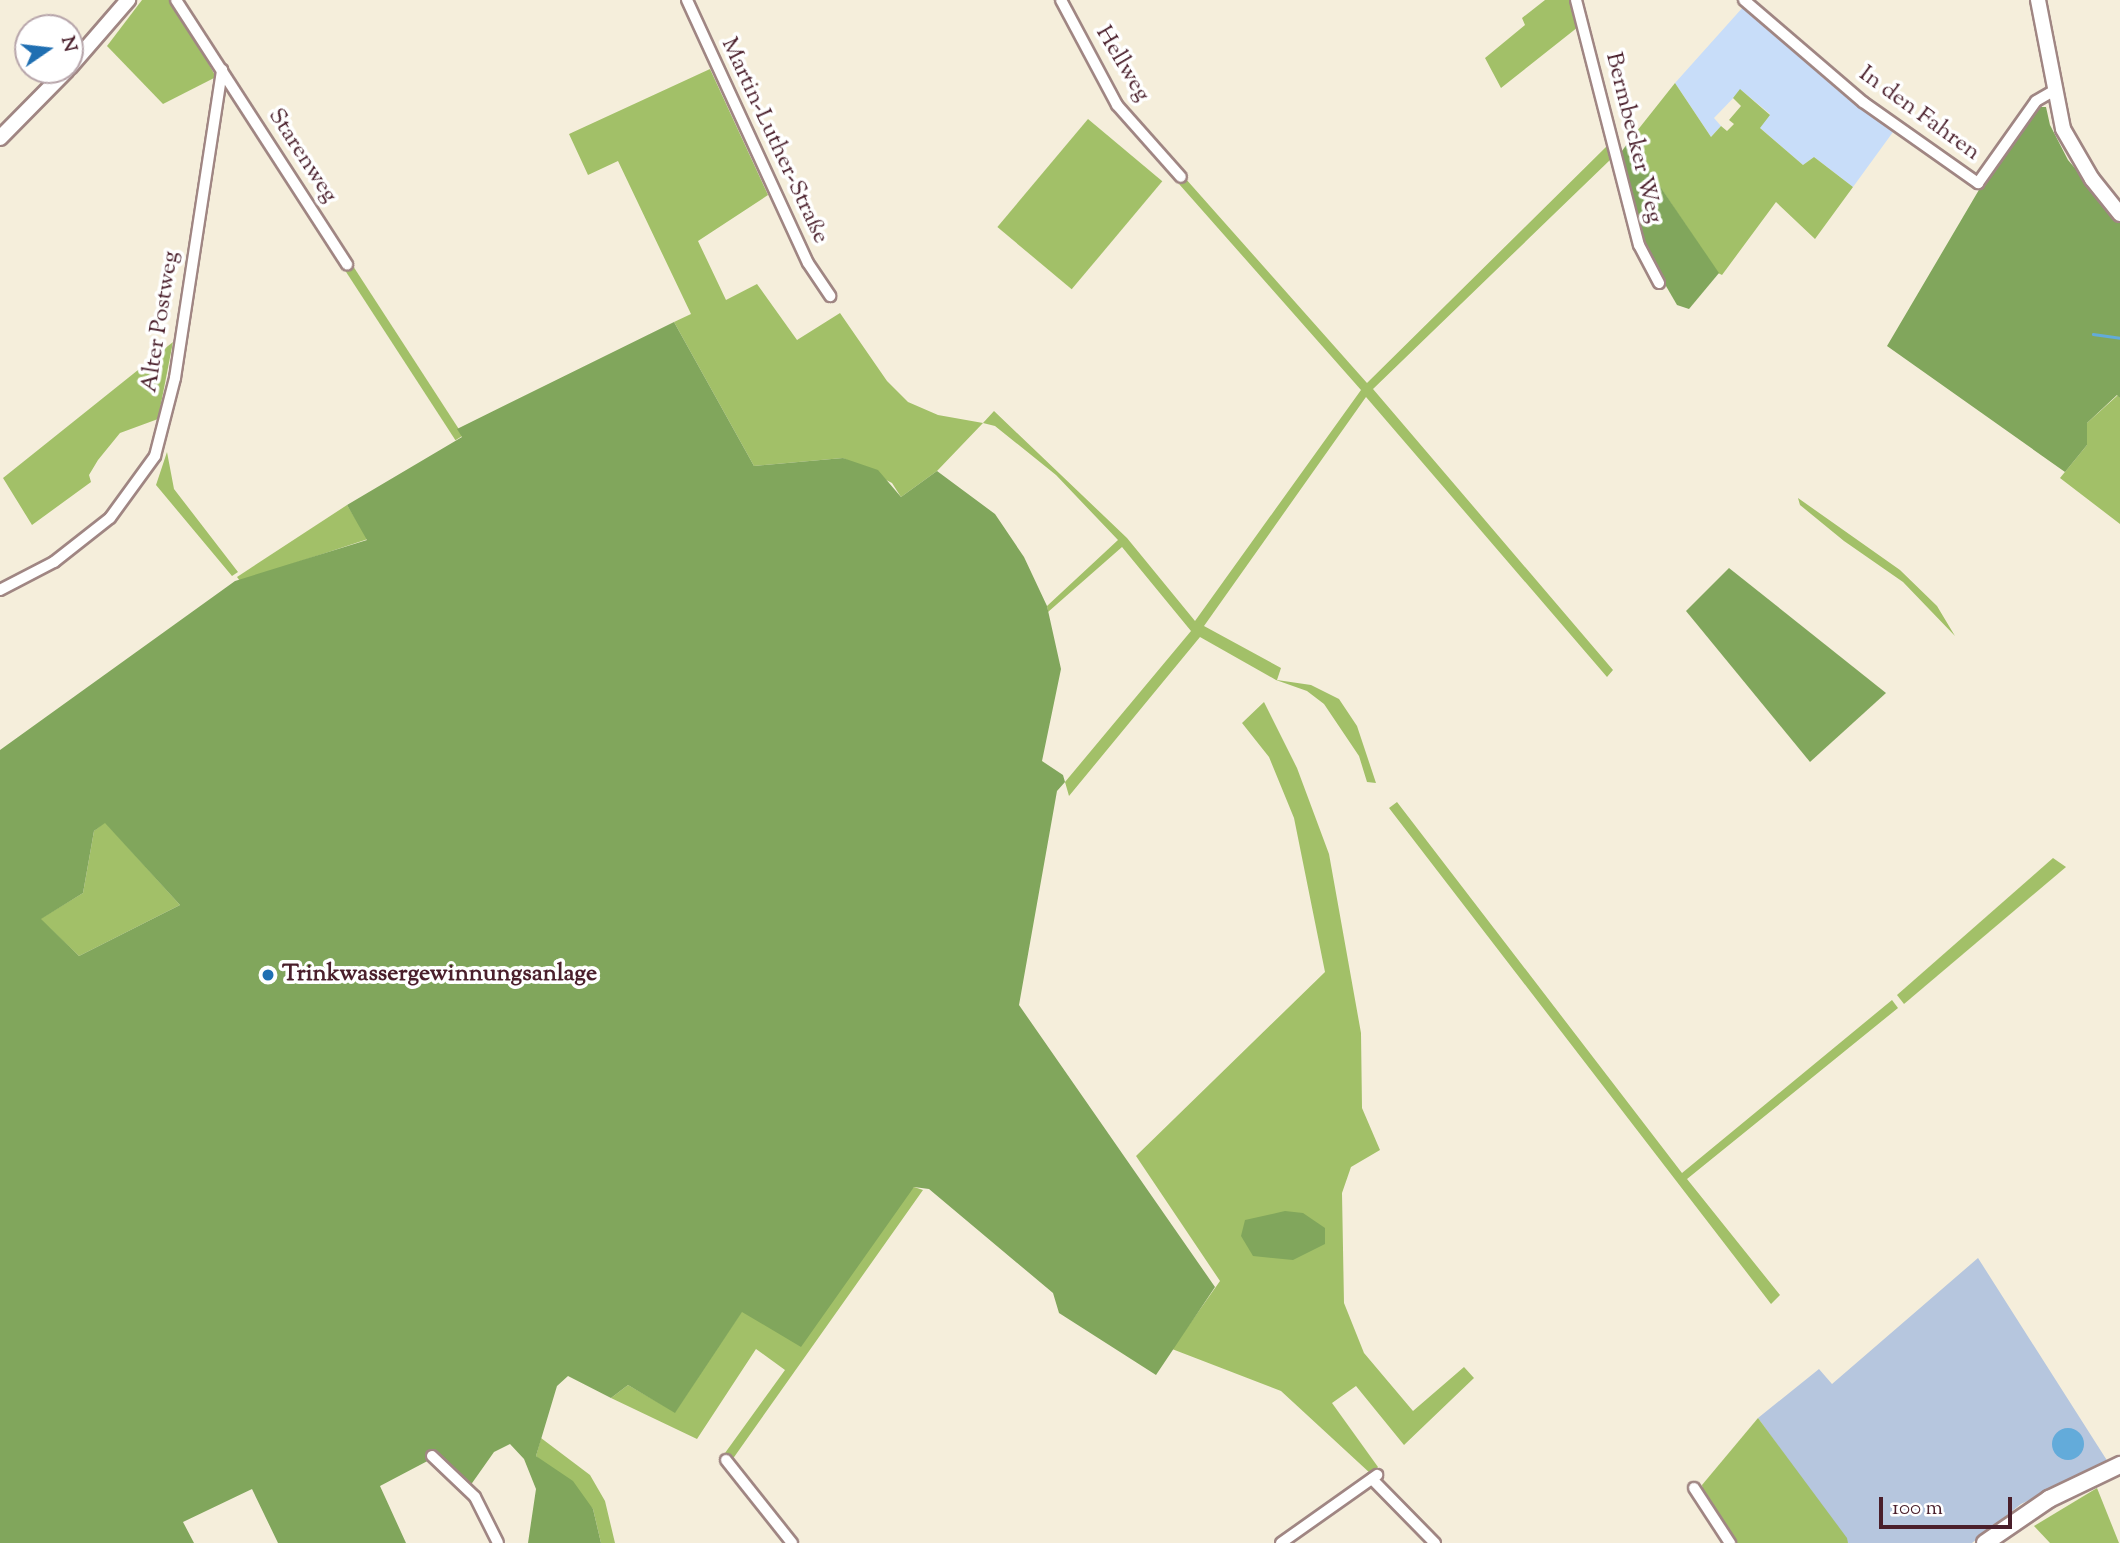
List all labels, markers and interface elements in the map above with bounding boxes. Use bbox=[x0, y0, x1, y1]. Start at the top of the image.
north arrow bbox=[14, 14, 84, 84]
street label: Hellweg bbox=[1088, 21, 1156, 107]
street label: Martin-Luther-Straße bbox=[714, 33, 834, 249]
text: N bbox=[53, 34, 83, 55]
street label: Bermbecker Weg bbox=[1598, 50, 1668, 226]
street label: In den Fahren bbox=[1853, 60, 1985, 168]
street label: Starenweg bbox=[261, 103, 343, 209]
street label: Alter Postweg bbox=[136, 249, 186, 395]
place label: Trinkwassergewinnungsanlage bbox=[282, 961, 597, 989]
marker: Trinkwassergewinnungsanlage bbox=[260, 967, 276, 983]
scale bar bbox=[1882, 1484, 2015, 1528]
text: 100 m bbox=[1892, 1494, 1943, 1524]

